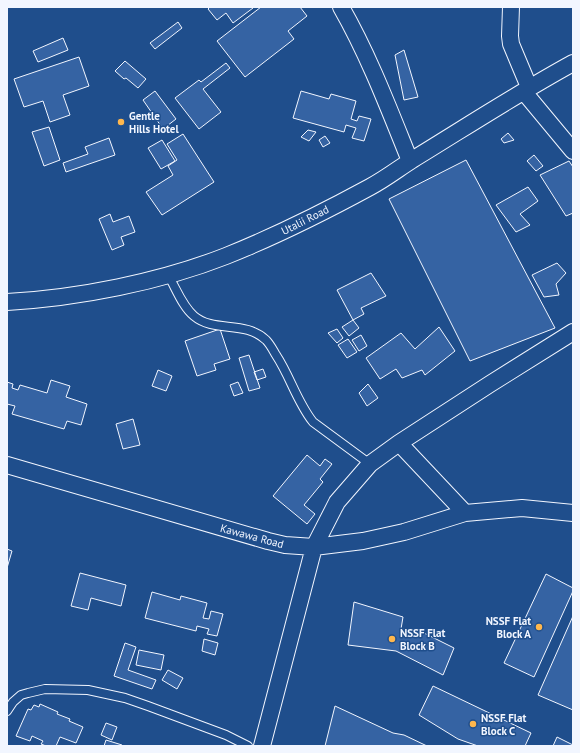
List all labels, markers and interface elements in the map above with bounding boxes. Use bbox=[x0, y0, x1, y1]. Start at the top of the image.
place label: Gentle Hills Hotel bbox=[129, 109, 179, 136]
marker: Gentle Hills Hotel bbox=[116, 117, 126, 127]
street label: Utalii Road bbox=[279, 202, 331, 238]
street label: Kawawa Road bbox=[219, 521, 285, 551]
place label: NSSF Flat Block A bbox=[486, 614, 531, 641]
marker: NSSF Flat Block A bbox=[534, 622, 544, 632]
place label: NSSF Flat Block B bbox=[400, 626, 446, 653]
marker: NSSF Flat Block B bbox=[387, 634, 397, 644]
place label: NSSF Flat Block C bbox=[481, 711, 527, 738]
marker: NSSF Flat Block C bbox=[468, 719, 478, 729]

